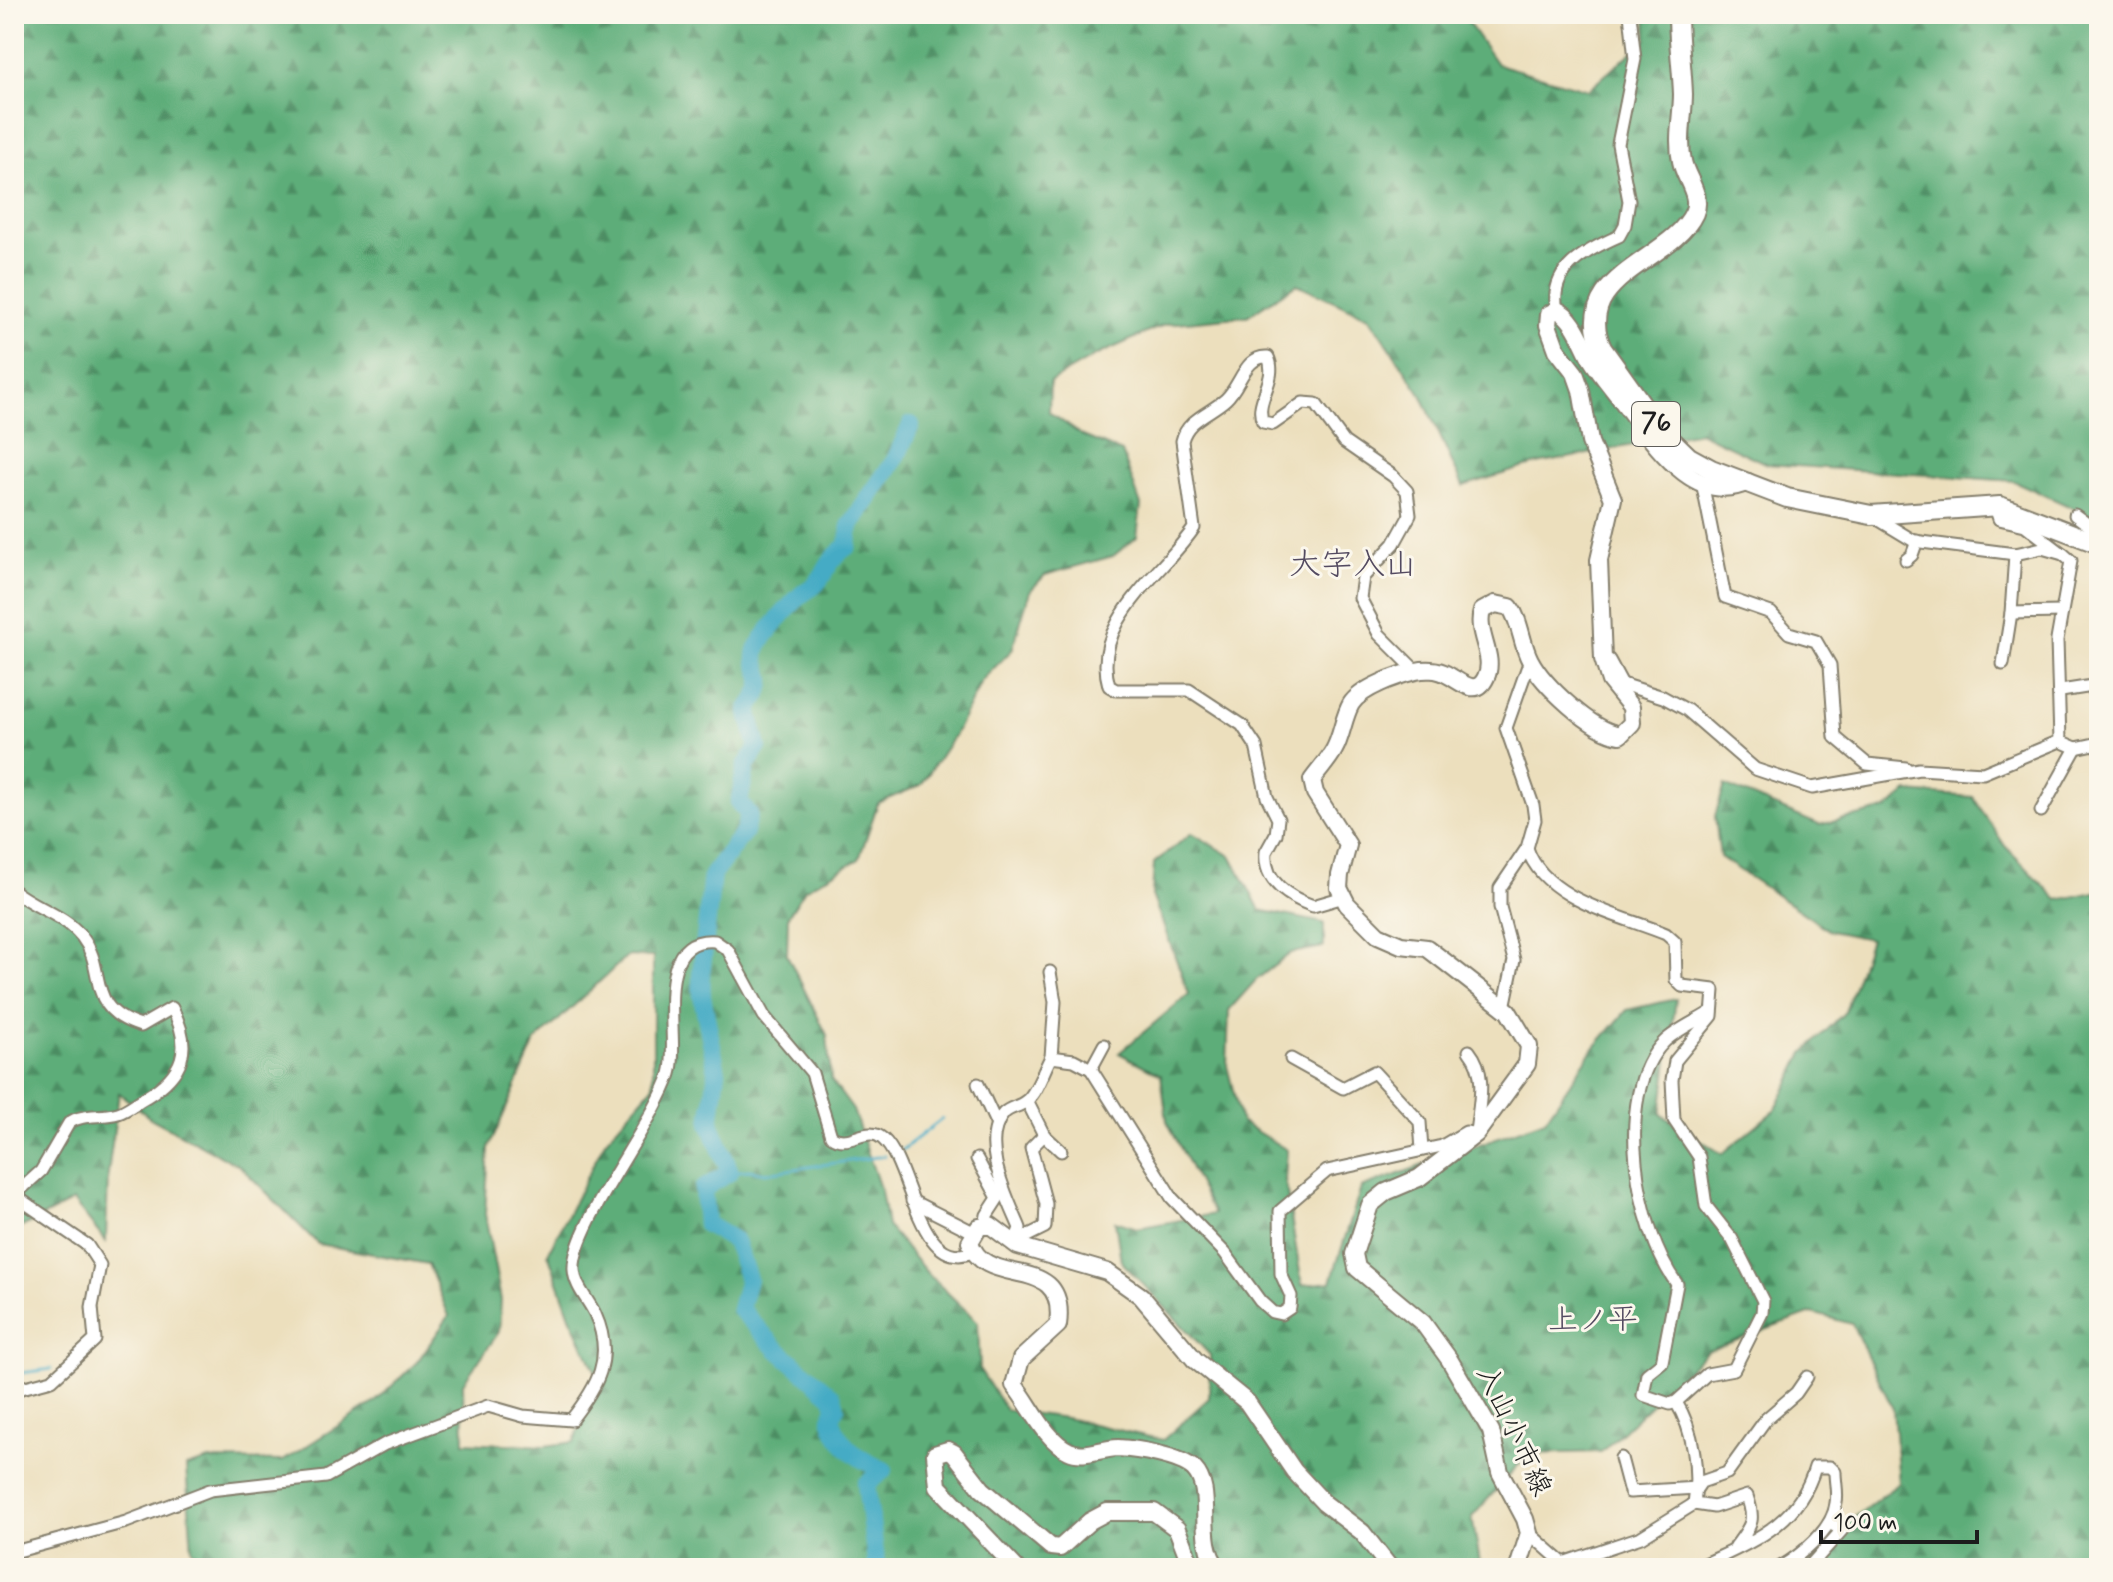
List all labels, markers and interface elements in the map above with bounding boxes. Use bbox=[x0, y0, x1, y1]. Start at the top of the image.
road number: 76 bbox=[1632, 402, 1680, 446]
district label: 大字入山 bbox=[1289, 544, 1417, 586]
district label: 上ノ平 bbox=[1548, 1301, 1638, 1340]
street label: 入山小市線 bbox=[1467, 1360, 1559, 1502]
scale bar bbox=[1821, 1494, 1977, 1544]
text: 100 m bbox=[1833, 1508, 1897, 1539]

